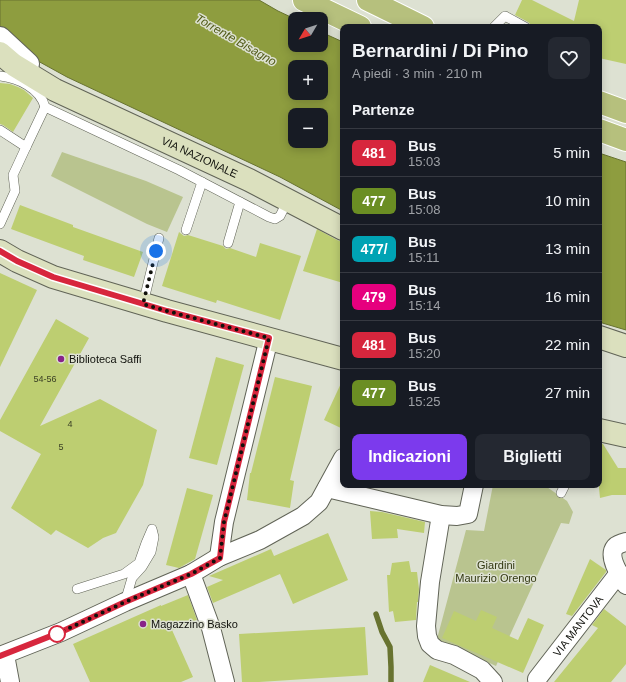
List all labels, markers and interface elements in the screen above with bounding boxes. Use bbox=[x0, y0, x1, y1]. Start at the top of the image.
water label: Torrente Bisagno bbox=[193, 11, 279, 69]
north arrow bbox=[288, 12, 328, 52]
map controls bbox=[288, 12, 328, 148]
button: heart bbox=[548, 37, 590, 79]
text: Bernardini / Di Pino bbox=[352, 40, 528, 61]
button: + bbox=[288, 60, 328, 100]
text: A piedi · 3 min · 210 m bbox=[352, 66, 482, 81]
text: Partenze bbox=[352, 101, 415, 118]
button: − bbox=[288, 108, 328, 148]
street label: VIA NAZIONALE bbox=[160, 134, 240, 180]
text: Bus bbox=[408, 137, 436, 154]
text: 5 min bbox=[553, 144, 590, 161]
text: 481 bbox=[362, 145, 386, 161]
text: 15:03 bbox=[408, 154, 441, 169]
text: Bus bbox=[408, 185, 436, 202]
text: 10 min bbox=[545, 192, 590, 209]
text: 477 bbox=[362, 193, 386, 209]
text: 15:08 bbox=[408, 202, 441, 217]
text: Bus bbox=[408, 233, 436, 250]
text: 13 min bbox=[545, 240, 590, 257]
your location bbox=[146, 241, 166, 261]
text: 477/ bbox=[360, 241, 388, 257]
text: 15:11 bbox=[408, 250, 440, 265]
text: Bus bbox=[408, 281, 436, 298]
text: 16 min bbox=[545, 288, 590, 305]
text: 479 bbox=[362, 289, 386, 305]
text: 15:14 bbox=[408, 298, 441, 313]
text: Bus bbox=[408, 329, 436, 346]
text: 22 min bbox=[545, 336, 590, 353]
text: 481 bbox=[362, 337, 386, 353]
text: 15:20 bbox=[408, 346, 441, 361]
place label: Biblioteca Saffi bbox=[69, 353, 142, 365]
marker: Biblioteca Saffi bbox=[56, 354, 66, 364]
house number: 54-56 bbox=[33, 374, 57, 384]
text: Bus bbox=[408, 377, 436, 394]
text: 27 min bbox=[545, 384, 590, 401]
text: 477 bbox=[362, 385, 386, 401]
text: 15:25 bbox=[408, 394, 441, 409]
house number: 4 bbox=[67, 419, 73, 429]
button: Indicazioni bbox=[352, 434, 467, 480]
button: Biglietti bbox=[475, 434, 590, 480]
house number: 5 bbox=[58, 442, 64, 452]
park label: Giardini Maurizio Orengo bbox=[455, 559, 537, 584]
street label: VIA MANTOVA bbox=[551, 593, 606, 659]
place label: Magazzino Basko bbox=[151, 618, 238, 630]
marker: Magazzino Basko bbox=[138, 619, 148, 629]
unlabelled marker bbox=[48, 625, 66, 643]

